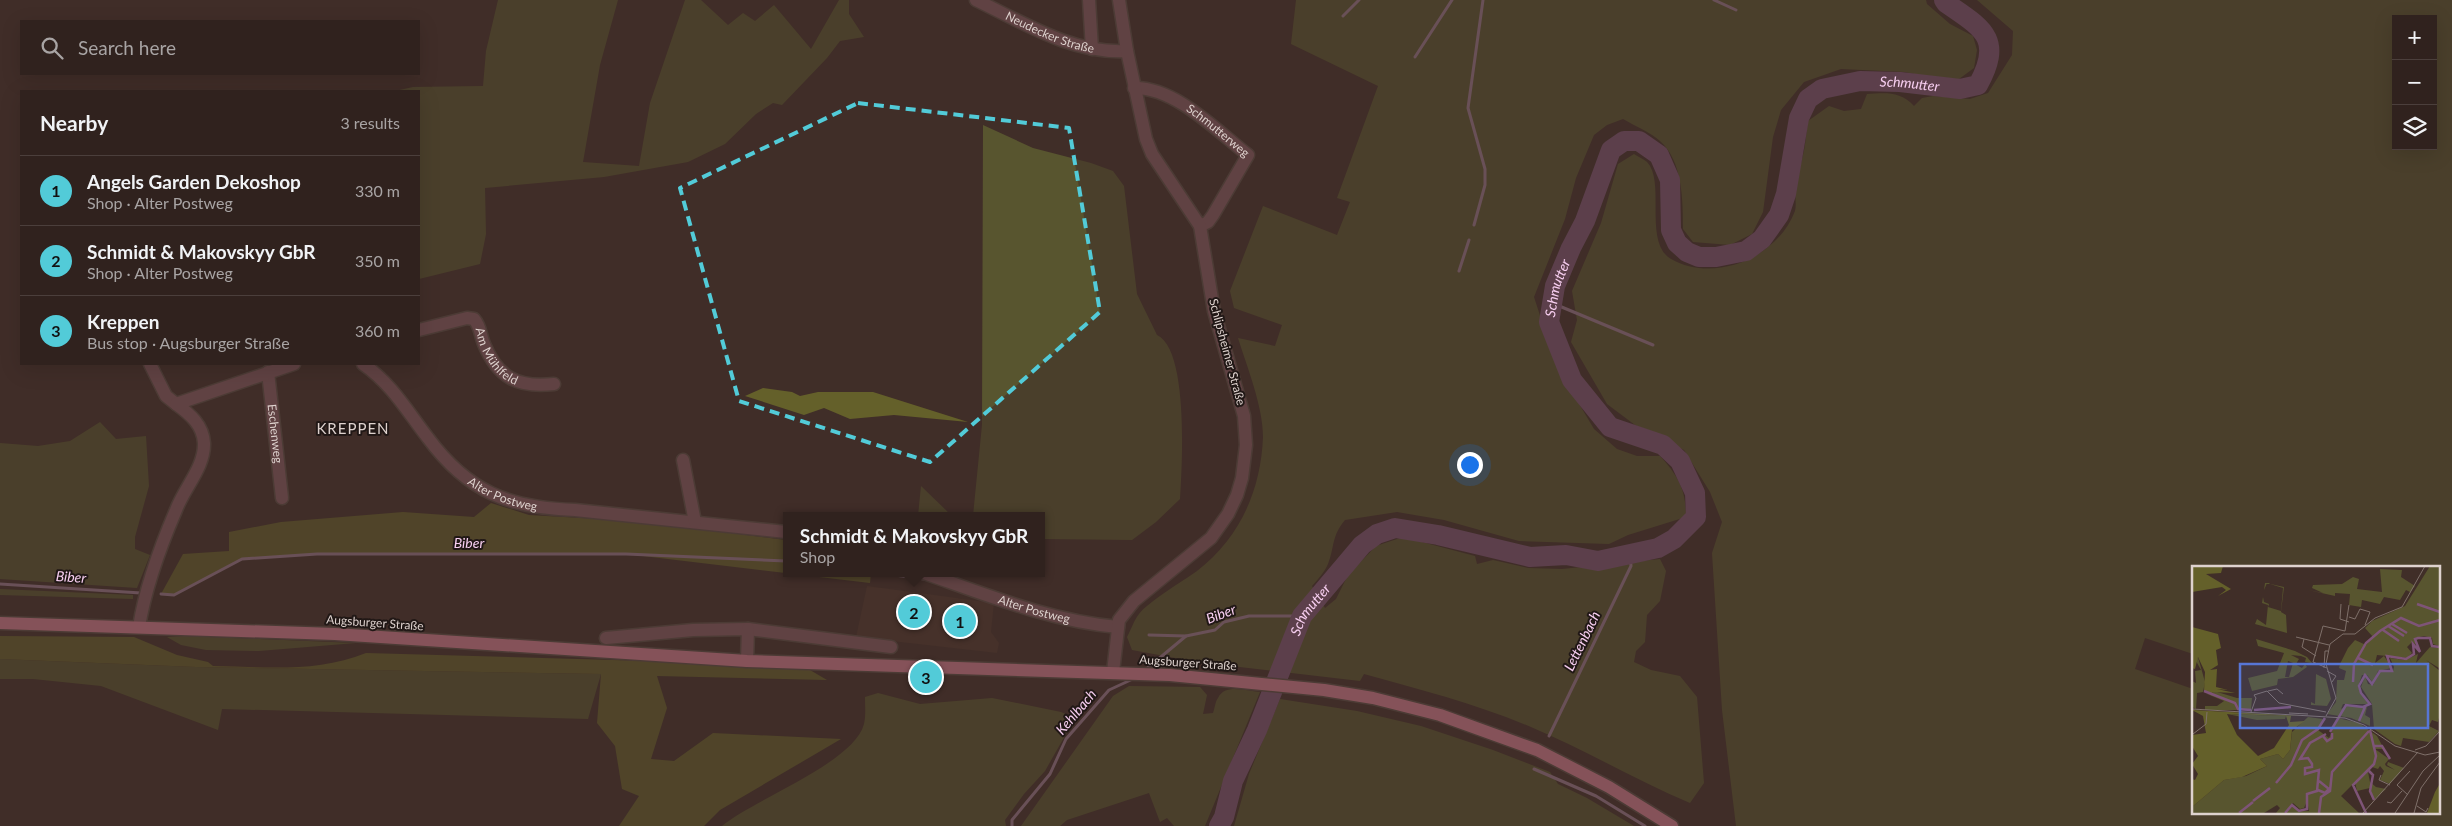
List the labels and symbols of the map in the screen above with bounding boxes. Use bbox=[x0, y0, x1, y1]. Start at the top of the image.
street label: Neudecker Straße bbox=[1003, 8, 1095, 56]
water label: Schmutter bbox=[1879, 72, 1940, 95]
street label: Schmutterweg bbox=[1184, 100, 1253, 160]
water label: Schmutter bbox=[1541, 256, 1573, 318]
street label: Schlipsheimer Straße bbox=[1206, 297, 1249, 407]
street label: Am Mühlfeld bbox=[472, 326, 521, 388]
street label: Eschenweg bbox=[265, 403, 286, 464]
district label: KREPPEN bbox=[316, 419, 390, 437]
your location bbox=[1457, 452, 1483, 478]
street label: Alter Postweg bbox=[465, 474, 539, 514]
water label: Biber bbox=[454, 534, 484, 551]
inset map bbox=[2192, 566, 2440, 814]
water label: Biber bbox=[55, 567, 87, 586]
water label: Schmutter bbox=[1286, 580, 1334, 638]
street label: Alter Postweg bbox=[996, 592, 1071, 626]
pin: 2 bbox=[898, 593, 930, 631]
water label: Biber bbox=[1204, 600, 1238, 627]
pin: 1 bbox=[944, 602, 976, 640]
water label: Lettenbach bbox=[1560, 608, 1603, 673]
street label: Augsburger Straße bbox=[326, 612, 424, 633]
street label: Augsburger Straße bbox=[1139, 652, 1237, 673]
pin: 3 bbox=[910, 658, 942, 696]
water label: Kehlbach bbox=[1052, 686, 1099, 738]

